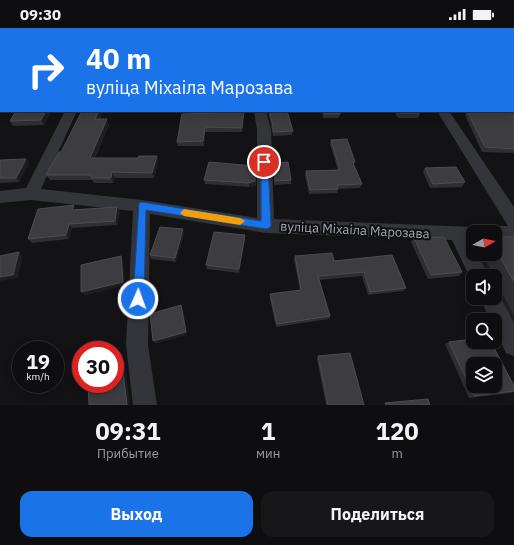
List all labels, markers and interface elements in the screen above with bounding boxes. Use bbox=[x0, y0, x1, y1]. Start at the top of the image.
text: 09:30 bbox=[20, 5, 61, 24]
text: 40 m bbox=[86, 40, 151, 77]
icon: right bbox=[20, 44, 72, 96]
text: вуліца Міхаіла Марозава bbox=[86, 76, 293, 99]
pin bbox=[247, 145, 281, 179]
icon: arrive bbox=[253, 151, 275, 173]
street label: вуліца Міхаіла Марозава bbox=[280, 218, 430, 242]
north arrow bbox=[466, 225, 502, 261]
map controls bbox=[466, 225, 502, 393]
button: sound bbox=[466, 269, 502, 305]
position arrow bbox=[117, 278, 159, 320]
button: search bbox=[466, 313, 502, 349]
speed limit sign: 30 bbox=[72, 341, 124, 393]
text: 19 bbox=[26, 348, 50, 375]
button: layers bbox=[466, 357, 502, 393]
text: km/h bbox=[26, 370, 50, 383]
text: 09:31 bbox=[95, 415, 161, 447]
text: 1 bbox=[261, 415, 275, 447]
text: 120 bbox=[376, 415, 419, 447]
text: Прибытие bbox=[97, 445, 159, 462]
text: мин bbox=[256, 445, 280, 462]
text: m bbox=[391, 445, 403, 462]
button: Выход bbox=[20, 491, 253, 537]
button: Поделиться bbox=[261, 491, 494, 537]

